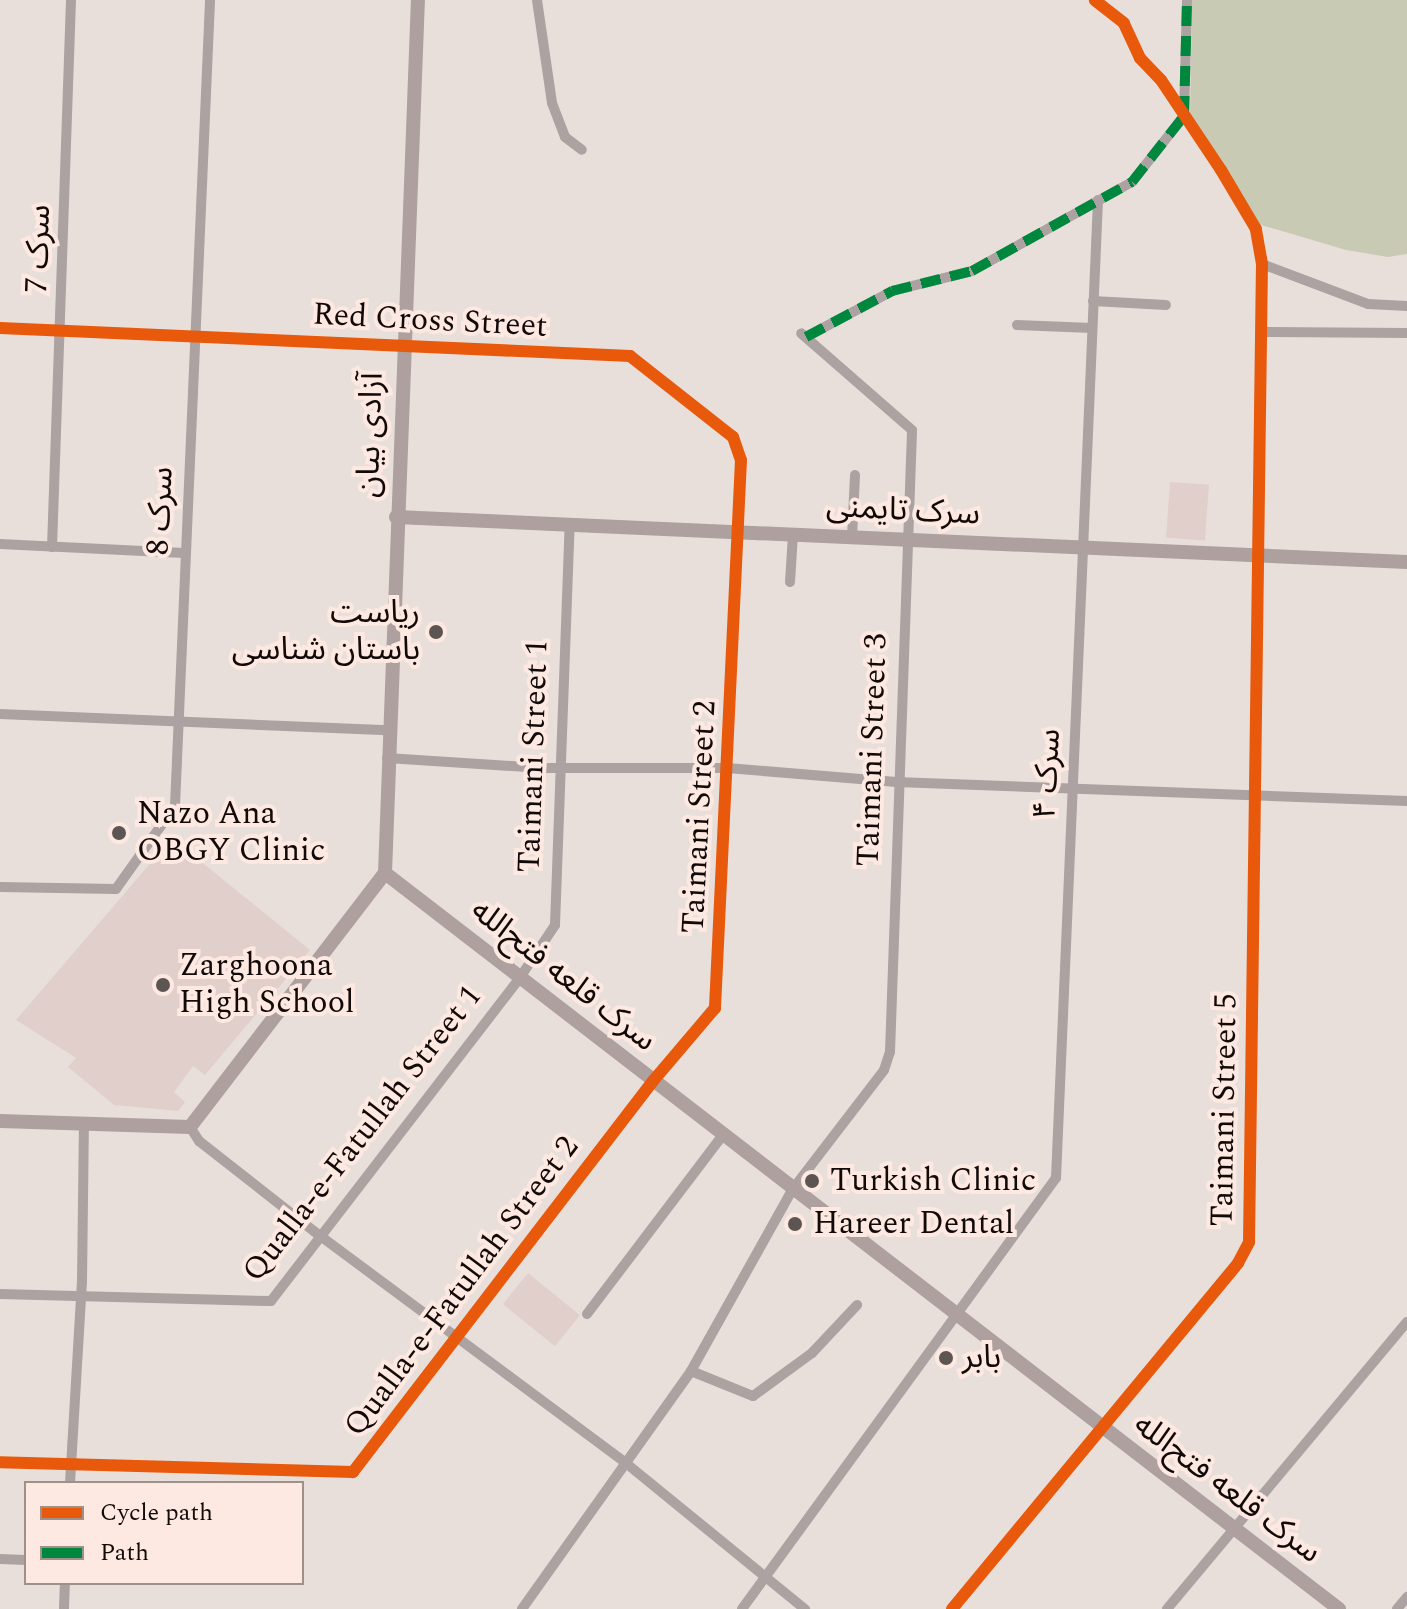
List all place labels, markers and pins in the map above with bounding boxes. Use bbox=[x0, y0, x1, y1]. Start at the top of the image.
place label: ریاست باستان شناسی bbox=[232, 595, 420, 670]
marker: ریاست باستان شناسی bbox=[427, 623, 445, 641]
place label: Nazo Ana OBGY Clinic bbox=[137, 796, 325, 871]
marker: Nazo Ana OBGY Clinic bbox=[108, 822, 130, 844]
place label: Zarghoona High School bbox=[179, 948, 354, 1023]
marker: Zarghoona High School bbox=[154, 976, 172, 994]
place label: Turkish Clinic bbox=[830, 1162, 1036, 1200]
marker: Turkish Clinic bbox=[801, 1170, 823, 1192]
place label: Hareer Dental bbox=[813, 1205, 1014, 1243]
marker: Hareer Dental bbox=[784, 1213, 806, 1235]
place label: بابر bbox=[962, 1339, 1001, 1377]
marker: بابر bbox=[937, 1349, 955, 1367]

